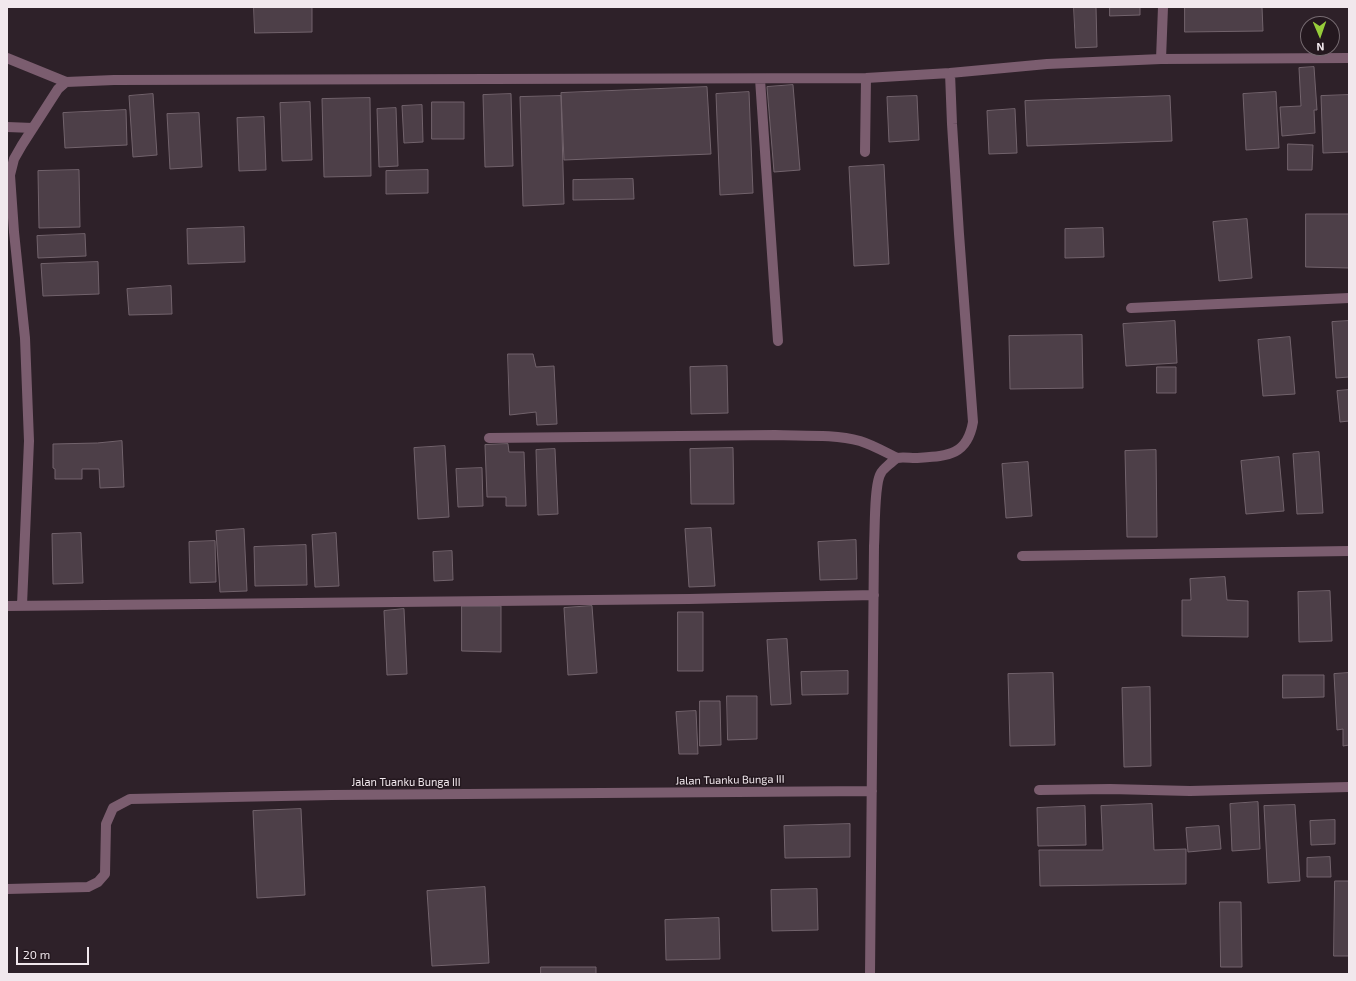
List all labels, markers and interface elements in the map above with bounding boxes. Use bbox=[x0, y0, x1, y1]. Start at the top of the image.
north arrow bbox=[1300, 16, 1340, 56]
text: N bbox=[1316, 41, 1325, 54]
street label: Jalan Tuanku Bunga III bbox=[675, 772, 785, 788]
street label: Jalan Tuanku Bunga III bbox=[351, 775, 461, 789]
scale bar bbox=[18, 939, 91, 965]
text: 20 m bbox=[23, 947, 50, 961]

